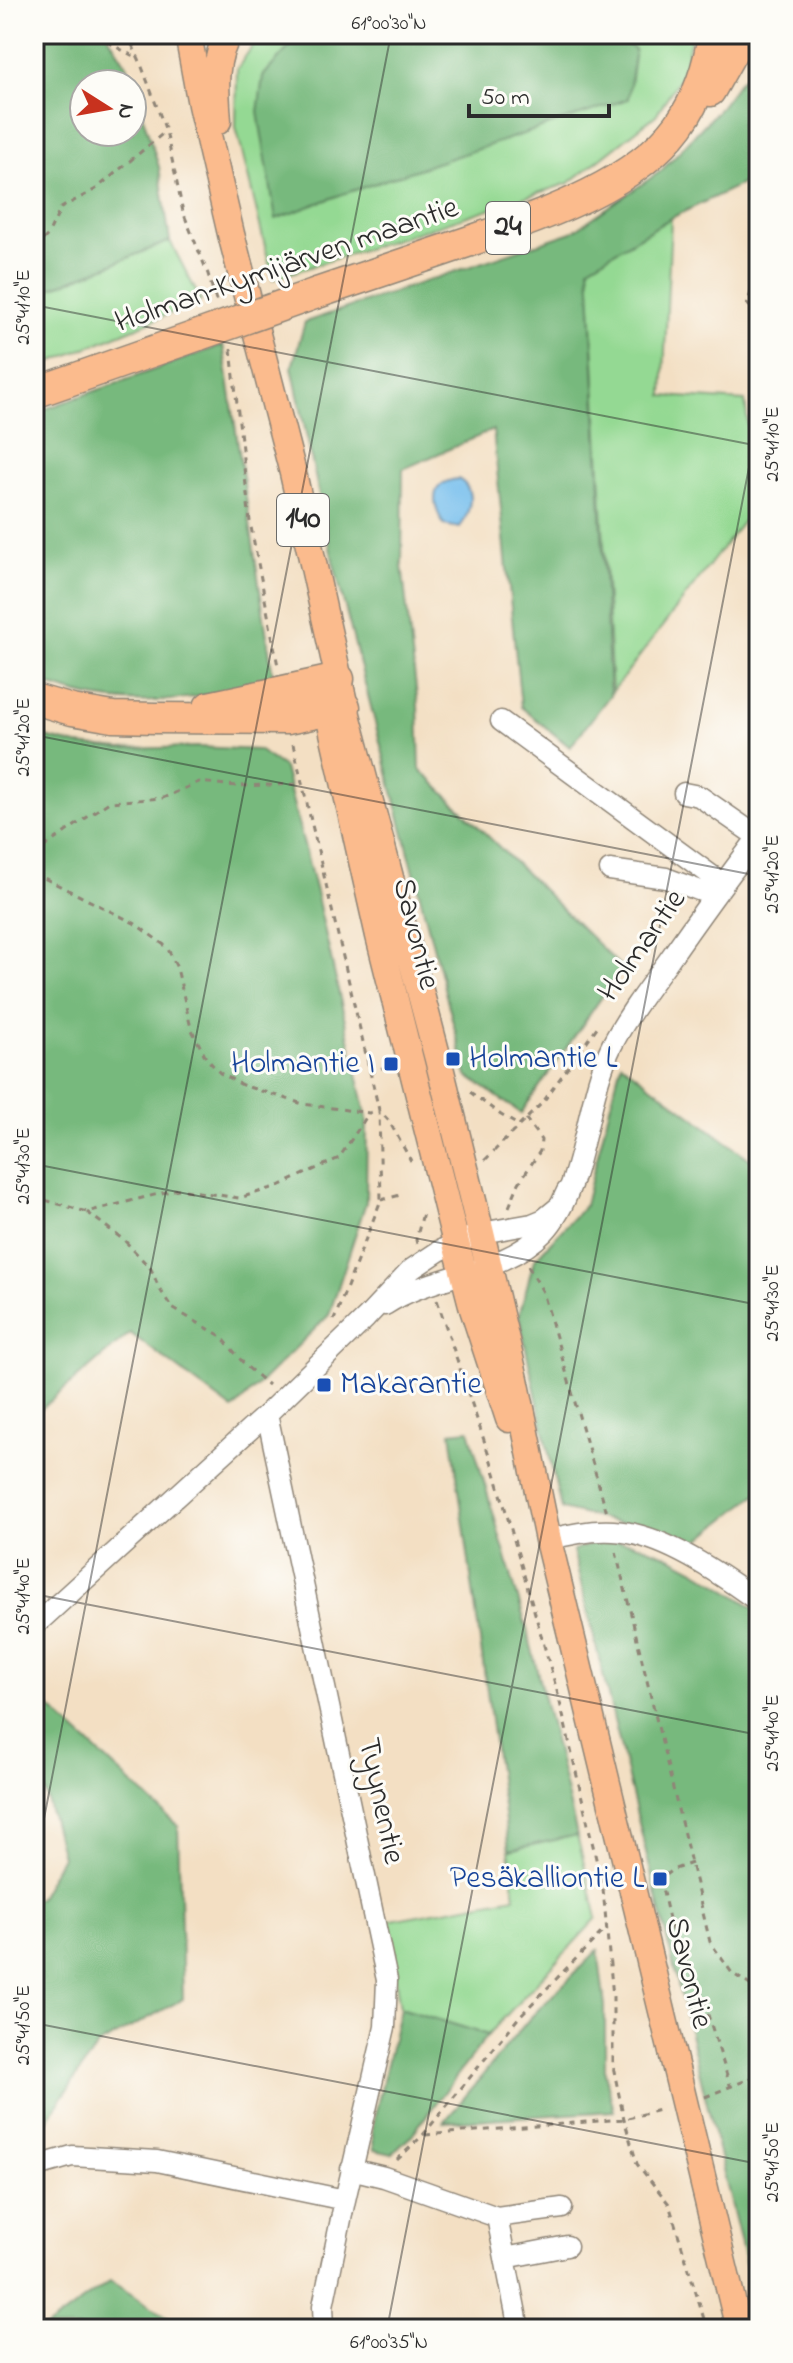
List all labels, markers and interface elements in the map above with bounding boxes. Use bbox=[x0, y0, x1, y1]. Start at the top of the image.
text: 61°00'30"N bbox=[352, 10, 426, 39]
north arrow bbox=[68, 68, 148, 148]
scale bar bbox=[469, 68, 609, 118]
text: 50 m bbox=[481, 81, 530, 116]
text: N bbox=[108, 101, 142, 122]
street label: Holman–Kymijärven maantie bbox=[109, 185, 466, 347]
road number: 24 bbox=[486, 202, 530, 254]
text: 25°41'10"E bbox=[10, 269, 39, 345]
text: 25°41'10"E bbox=[759, 406, 788, 482]
road number: 140 bbox=[277, 494, 329, 546]
text: 25°41'20"E bbox=[10, 698, 39, 776]
text: 25°41'20"E bbox=[759, 835, 788, 913]
street label: Savontie bbox=[378, 873, 452, 995]
street label: Holmantie bbox=[587, 879, 699, 1012]
place label: Holmantie L bbox=[469, 1036, 617, 1083]
place label: Holmantie I bbox=[231, 1041, 375, 1088]
marker: Holmantie L bbox=[444, 1050, 462, 1068]
marker: Holmantie I bbox=[382, 1055, 400, 1073]
text: 25°41'30"E bbox=[10, 1127, 39, 1205]
text: 25°41'30"E bbox=[759, 1264, 788, 1342]
place label: Makarantie bbox=[340, 1362, 482, 1409]
marker: Makarantie bbox=[315, 1376, 333, 1394]
text: 25°41'40"E bbox=[10, 1557, 39, 1635]
text: 25°41'40"E bbox=[759, 1694, 788, 1772]
street label: Tyynentie bbox=[344, 1733, 416, 1869]
place label: Pesäkalliontie L bbox=[450, 1856, 644, 1903]
marker: Pesäkalliontie L bbox=[651, 1870, 669, 1888]
street label: Savontie bbox=[651, 1912, 725, 2034]
text: 25°41'50"E bbox=[10, 1985, 39, 2065]
text: 25°41'50"E bbox=[759, 2122, 788, 2202]
text: 61°00'35"N bbox=[350, 2329, 428, 2358]

